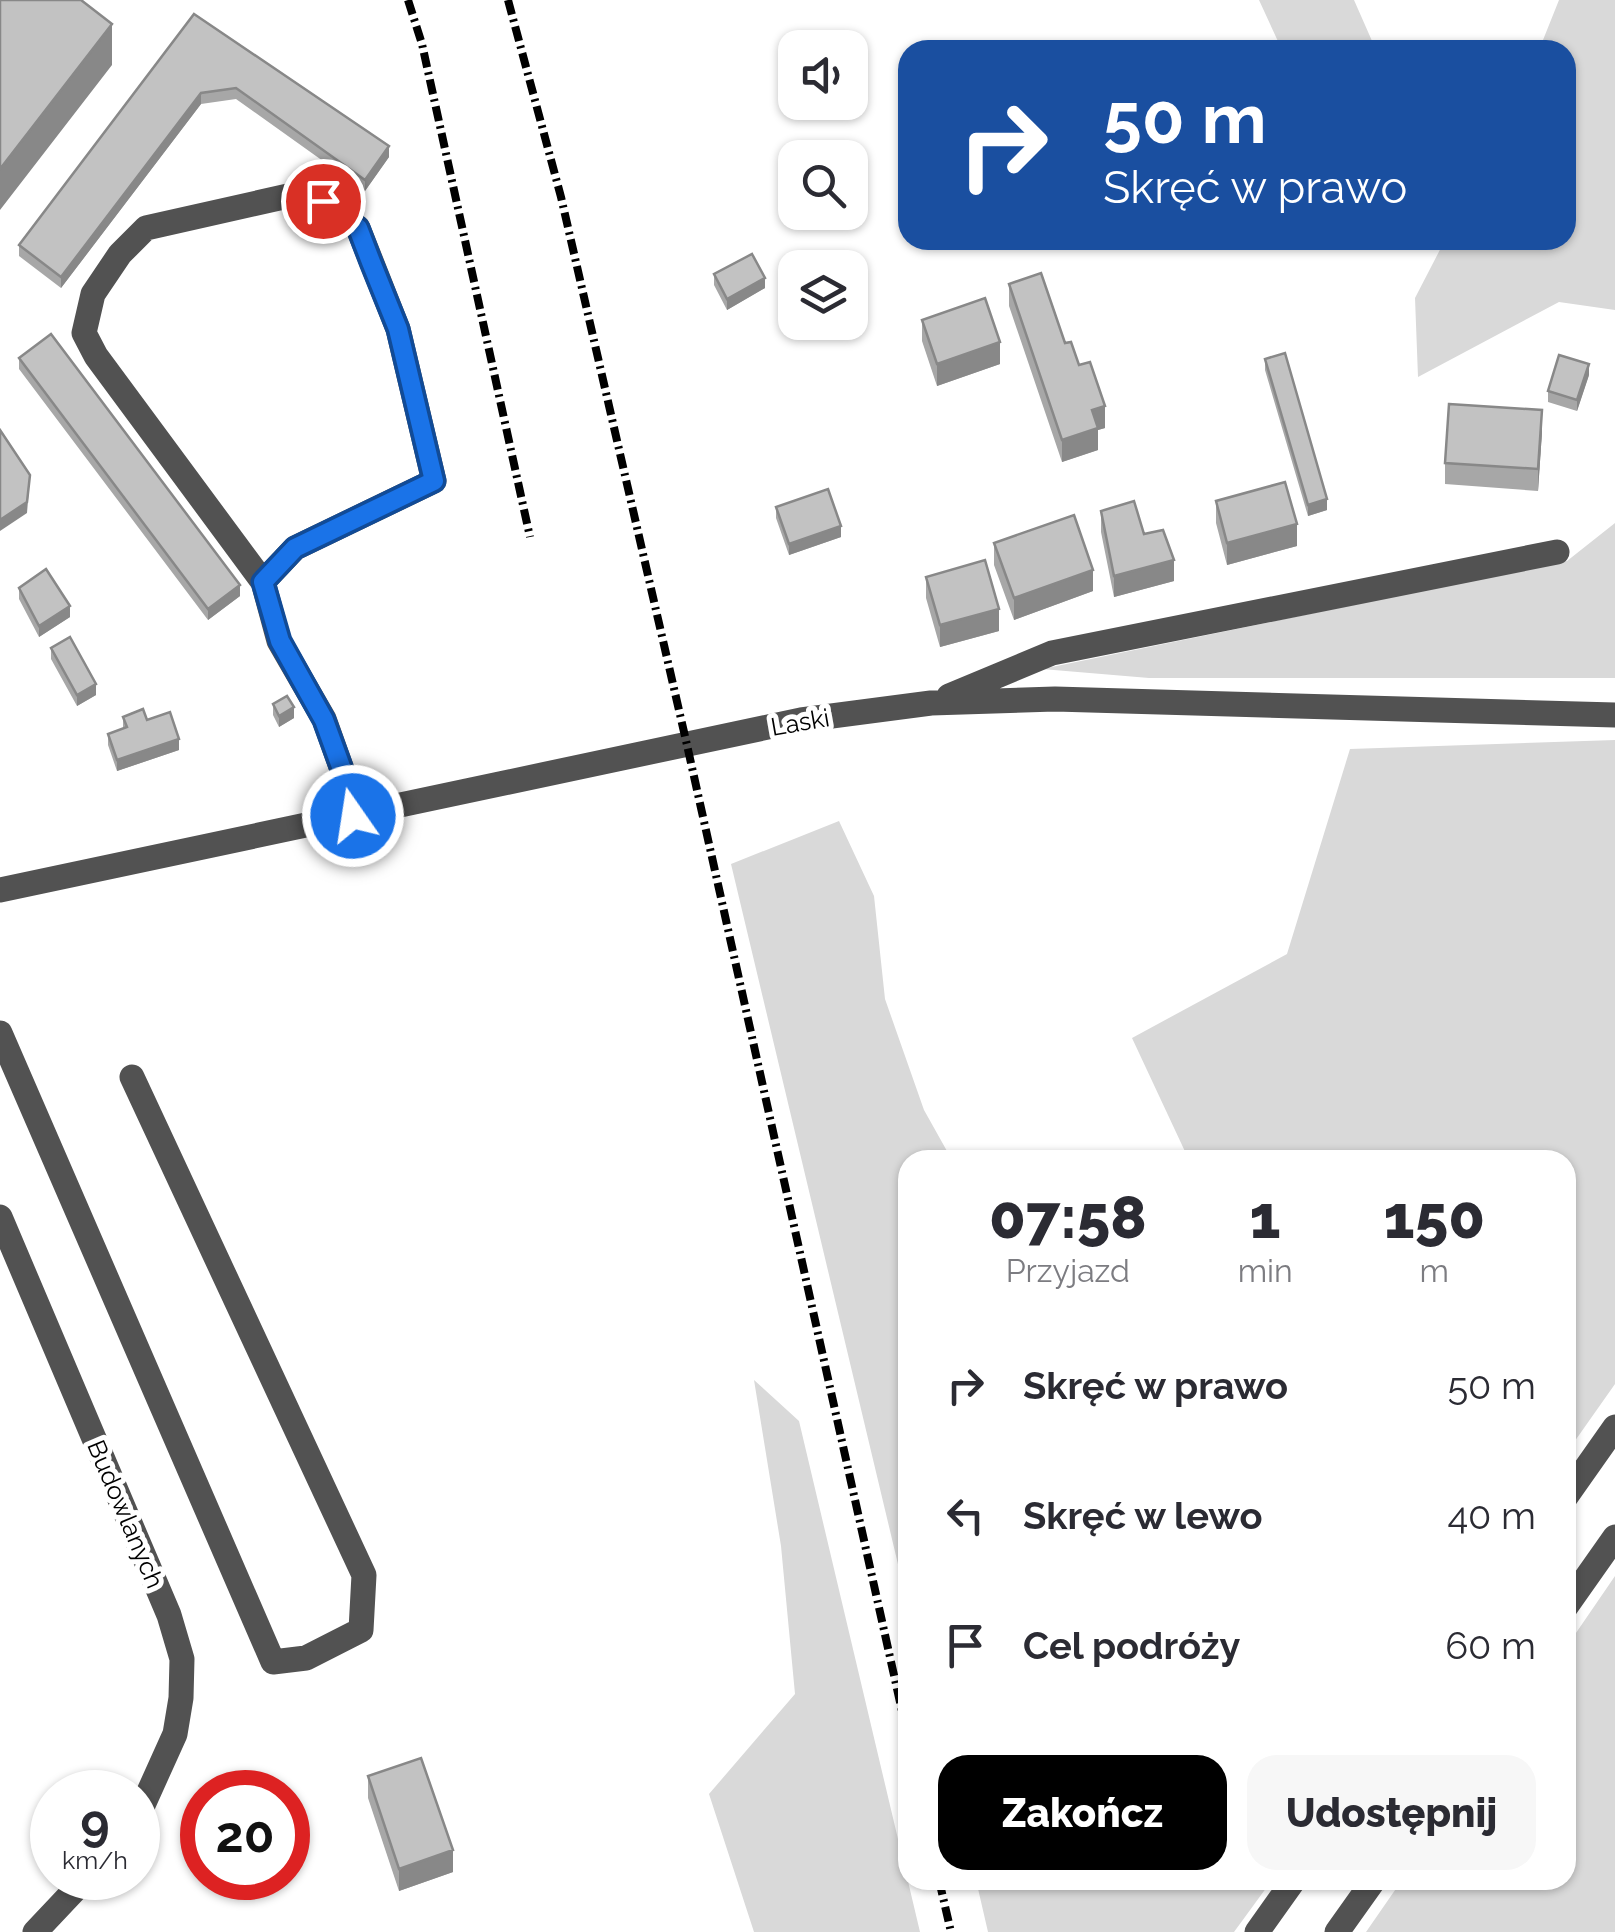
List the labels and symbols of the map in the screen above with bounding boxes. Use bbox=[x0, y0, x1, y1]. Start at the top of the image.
pin bbox=[281, 159, 366, 244]
street label: Laski bbox=[768, 702, 832, 742]
position arrow bbox=[301, 764, 405, 868]
street label: Budowlanych bbox=[81, 1435, 171, 1593]
speed limit sign: 20 bbox=[180, 1770, 310, 1900]

